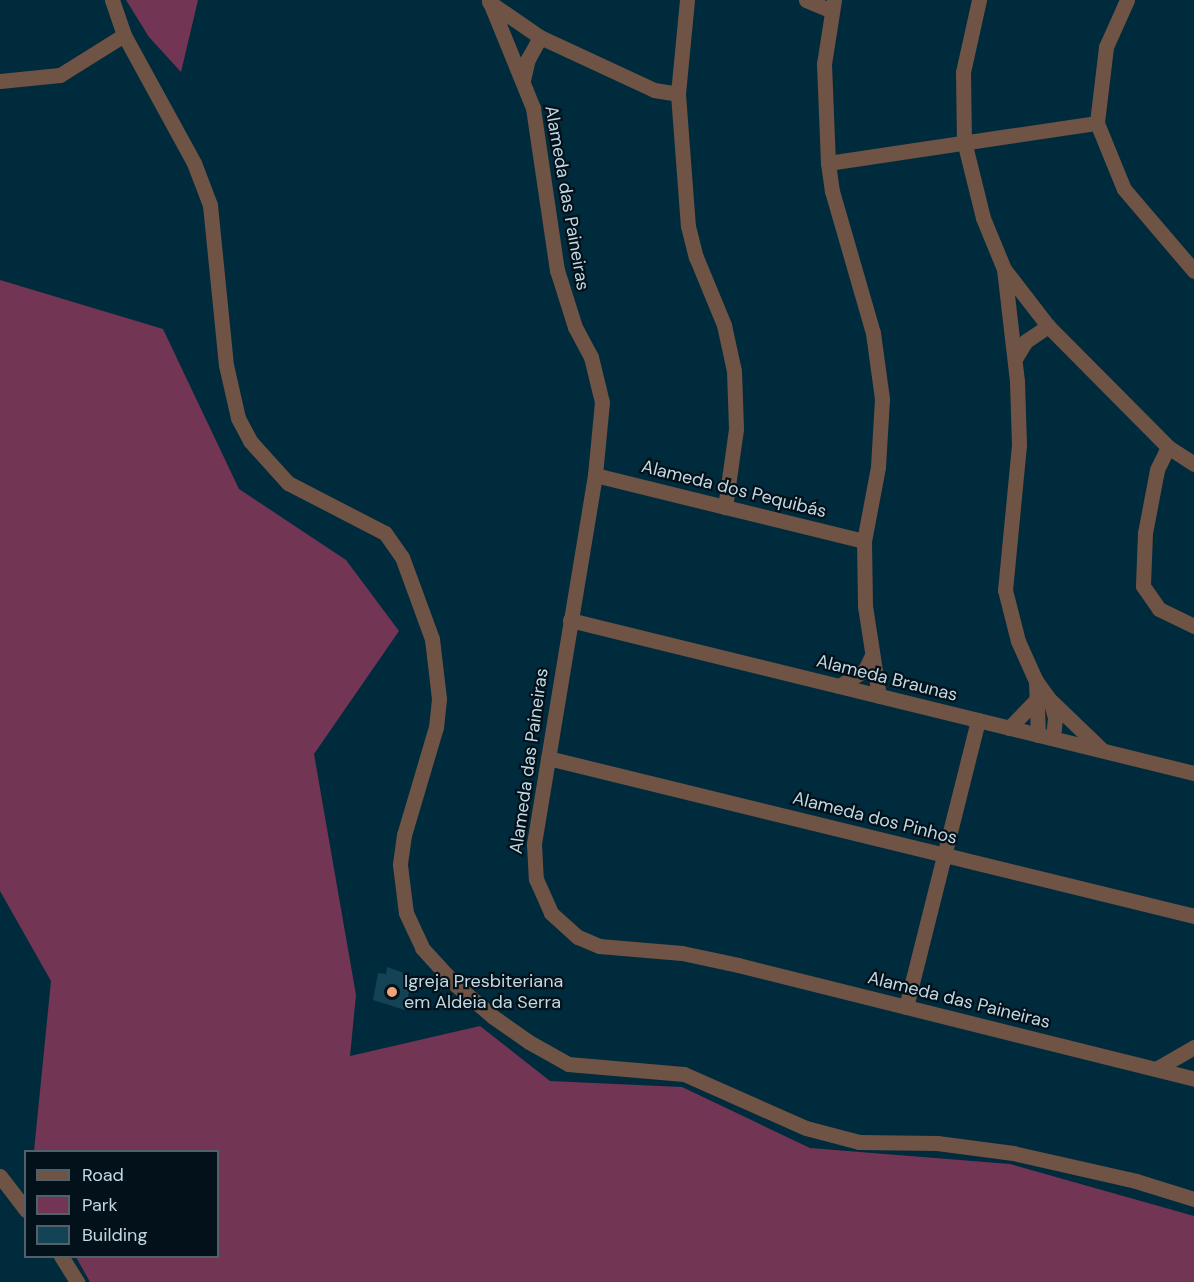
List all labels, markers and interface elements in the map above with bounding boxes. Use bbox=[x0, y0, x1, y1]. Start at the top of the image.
street label: Alameda das Paineiras bbox=[540, 104, 594, 292]
street label: Alameda dos Pequibás bbox=[639, 456, 829, 522]
street label: Alameda Braunas bbox=[814, 650, 960, 706]
street label: Alameda das Paineiras bbox=[505, 667, 553, 855]
street label: Alameda dos Pinhos bbox=[790, 787, 960, 849]
street label: Alameda das Paineiras bbox=[866, 967, 1052, 1033]
place label: Igreja Presbiteriana em Aldeia da Serra bbox=[404, 971, 563, 1014]
marker: Igreja Presbiteriana em Aldeia da Serra bbox=[385, 985, 399, 999]
legend bbox=[24, 1150, 219, 1258]
text: Road bbox=[82, 1163, 124, 1187]
text: Park bbox=[82, 1193, 118, 1217]
text: Building bbox=[82, 1223, 147, 1247]

